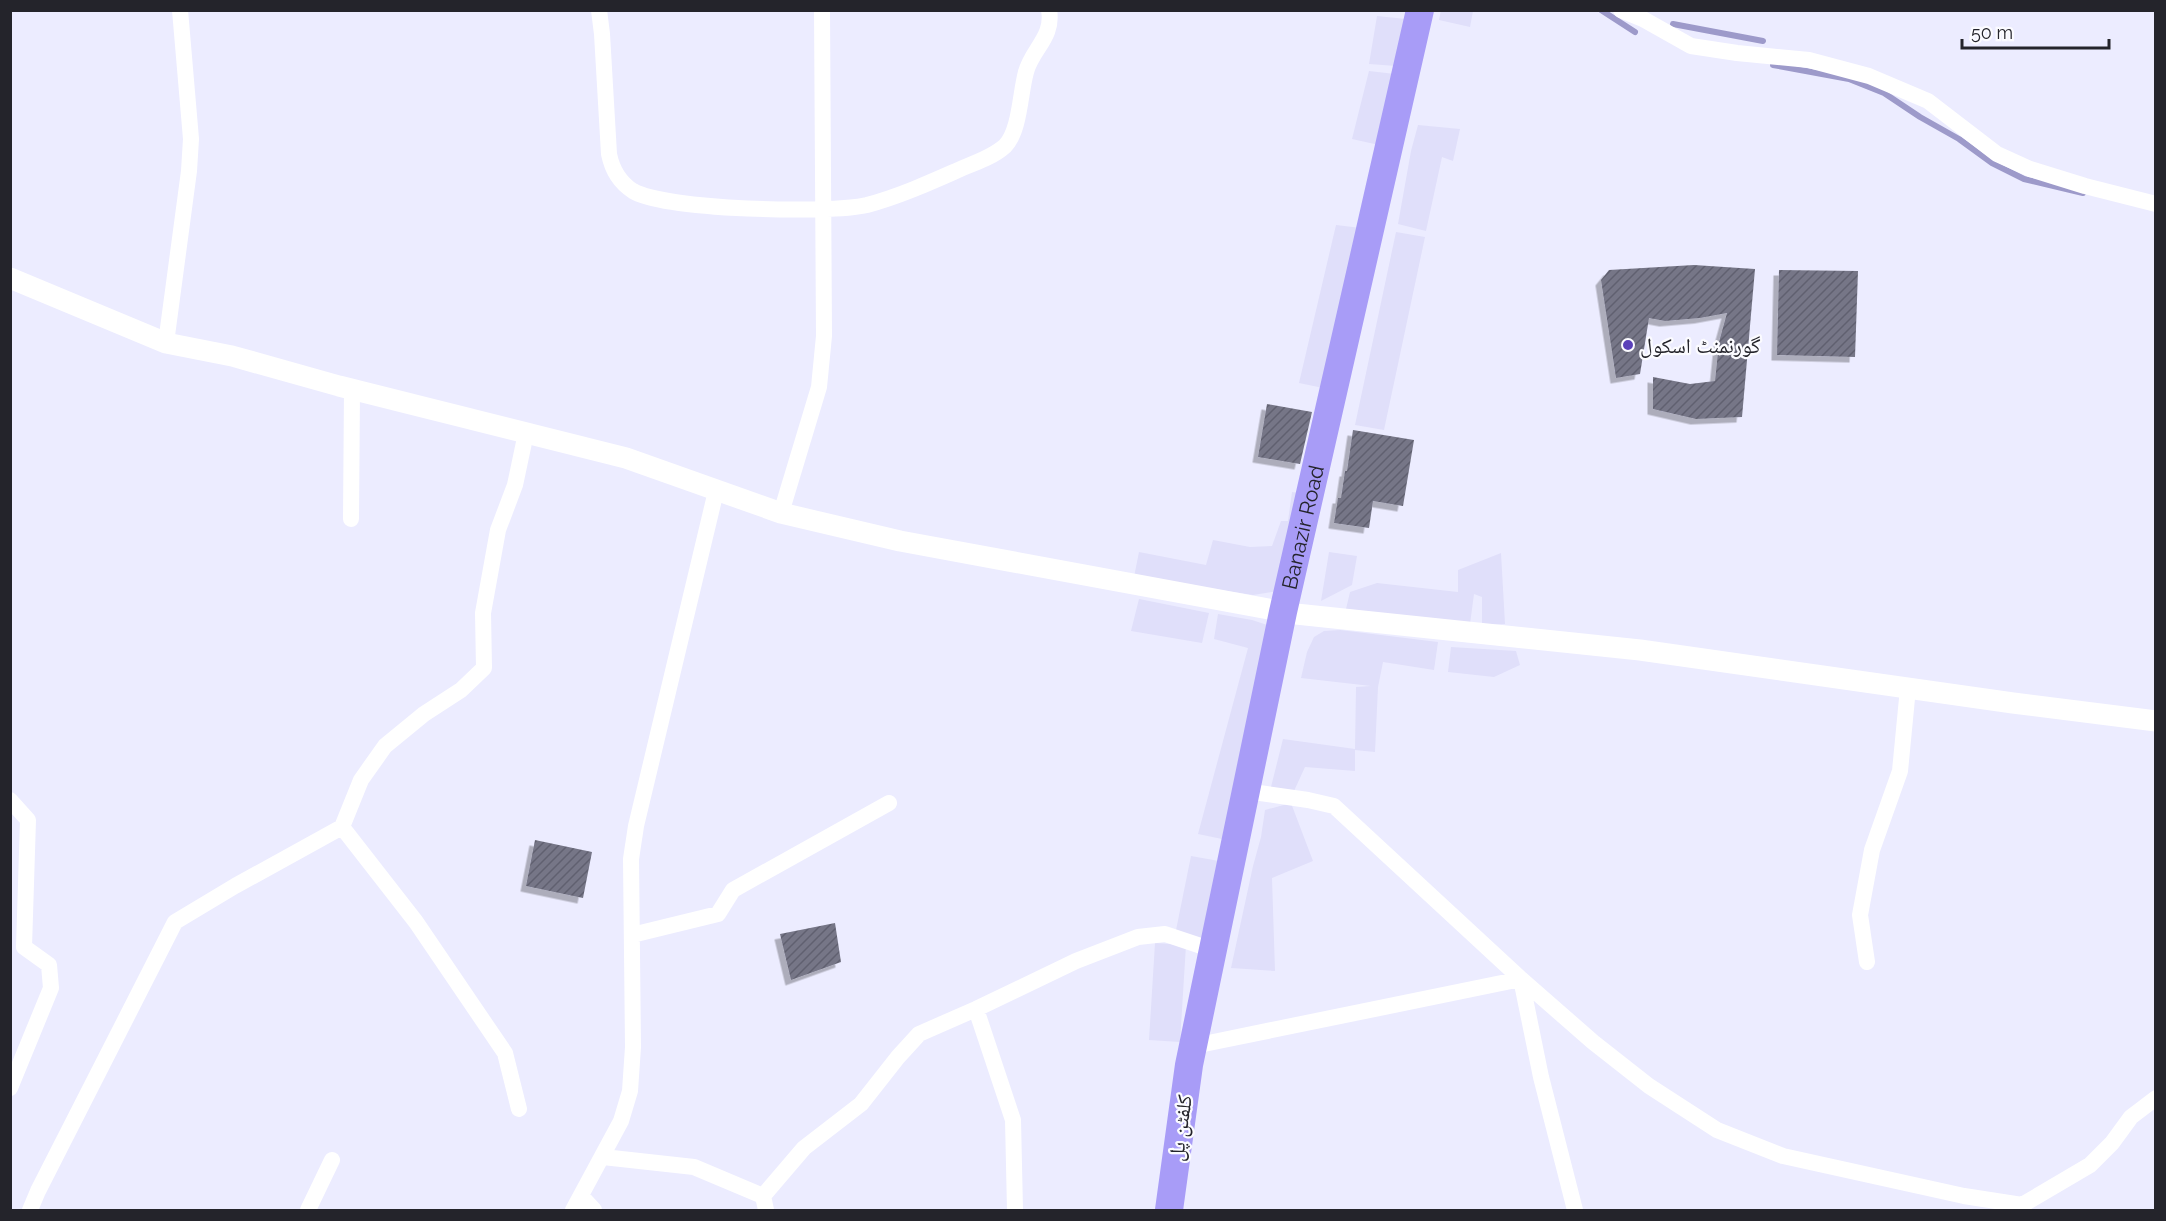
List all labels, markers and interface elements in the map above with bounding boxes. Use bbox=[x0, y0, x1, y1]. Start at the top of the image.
scale bar bbox=[1962, 12, 2109, 50]
text: 50 m bbox=[1971, 22, 2013, 43]
place label: گورنمنٹ اسکول bbox=[1640, 333, 1761, 358]
marker: گورنمنٹ اسکول bbox=[1621, 338, 1635, 352]
street label: Banazir Road bbox=[1276, 463, 1329, 592]
street label: کلفٹن پل bbox=[1163, 1093, 1198, 1163]

